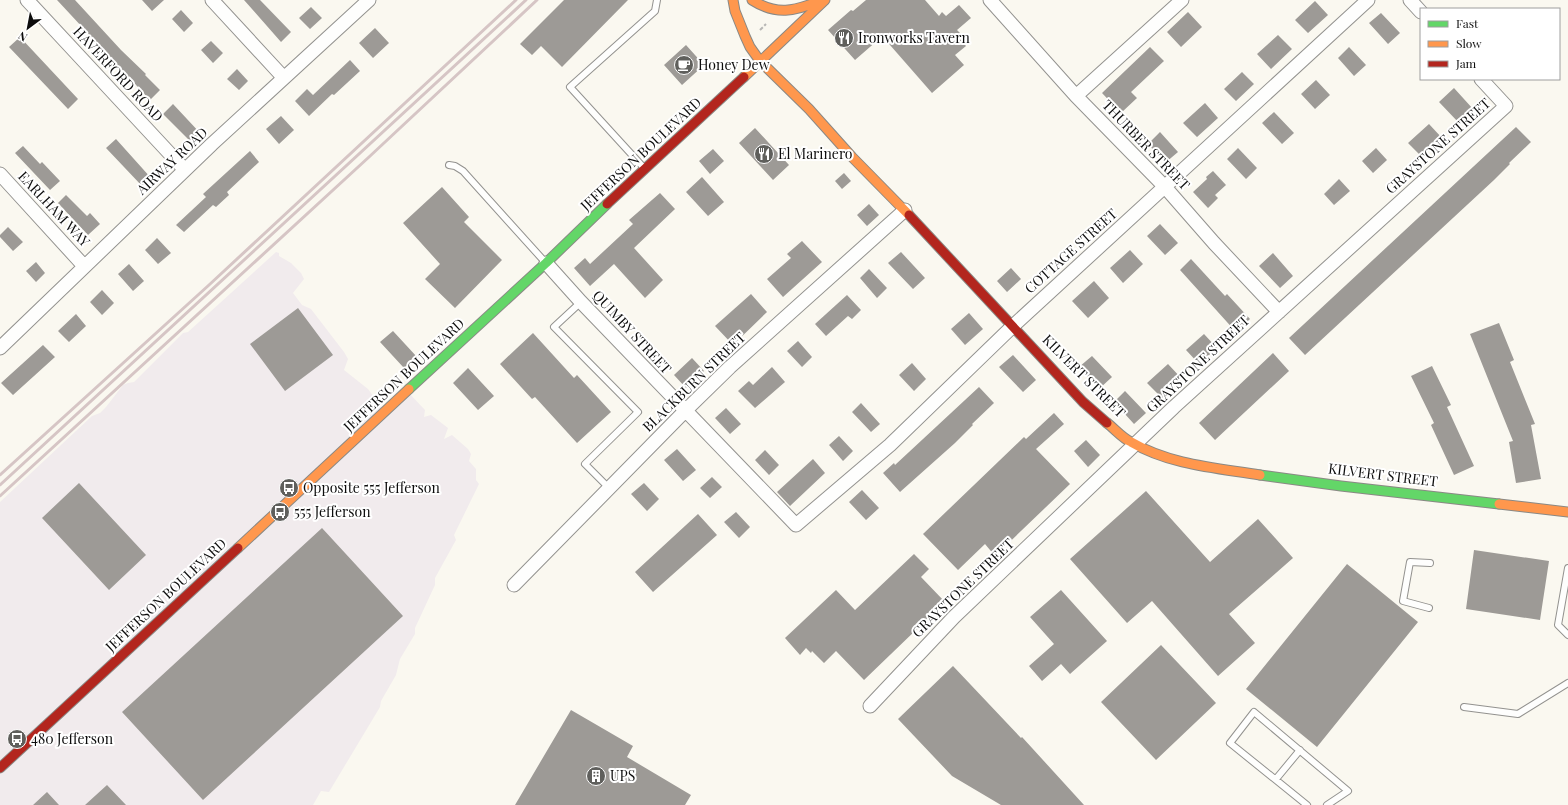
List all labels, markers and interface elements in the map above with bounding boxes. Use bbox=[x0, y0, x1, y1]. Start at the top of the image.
north arrow bbox=[8, 8, 48, 48]
legend bbox=[1420, 8, 1560, 80]
text: Fast bbox=[1456, 15, 1479, 31]
street label: HAVERFORD ROAD bbox=[69, 22, 168, 125]
restaurant icon: Ironworks Tavern bbox=[833, 27, 855, 49]
text: N bbox=[15, 28, 30, 45]
place label: Ironworks Tavern bbox=[858, 28, 970, 47]
text: Slow bbox=[1456, 35, 1482, 51]
cafe icon: Honey Dew bbox=[673, 54, 695, 76]
place label: Honey Dew bbox=[698, 55, 770, 74]
text: Jam bbox=[1455, 55, 1477, 71]
street label: JEFFERSON BOULEVARD bbox=[575, 93, 705, 215]
street label: GRAYSTONE STREET bbox=[1381, 93, 1494, 198]
street label: THURBER STREET bbox=[1098, 95, 1195, 194]
street label: AIRWAY ROAD bbox=[131, 123, 211, 199]
restaurant icon: El Marinero bbox=[753, 143, 775, 165]
place label: El Marinero bbox=[778, 144, 853, 163]
street label: EARLHAM WAY bbox=[14, 167, 95, 251]
street label: COTTAGE STREET bbox=[1020, 204, 1121, 297]
street label: QUIMBY STREET bbox=[589, 286, 676, 378]
street label: GRAYSTONE STREET bbox=[1142, 311, 1254, 417]
street label: JEFFERSON BOULEVARD bbox=[338, 314, 468, 436]
street label: BLACKBURN STREET bbox=[638, 327, 749, 436]
street label: KILVERT STREET bbox=[1039, 330, 1130, 422]
street label: KILVERT STREET bbox=[1327, 458, 1439, 491]
bus stop icon: Opposite 555 Jefferson bbox=[278, 477, 300, 499]
place label: Opposite 555 Jefferson bbox=[303, 478, 440, 497]
bus stop icon: 555 Jefferson bbox=[269, 501, 291, 523]
place label: 555 Jefferson bbox=[294, 502, 371, 521]
street label: JEFFERSON BOULEVARD bbox=[100, 534, 230, 656]
street label: GRAYSTONE STREET bbox=[908, 534, 1018, 641]
bus stop icon: 480 Jefferson bbox=[6, 728, 28, 750]
place label: 480 Jefferson bbox=[31, 729, 114, 748]
building icon: UPS bbox=[585, 765, 607, 787]
place label: UPS bbox=[610, 766, 635, 785]

